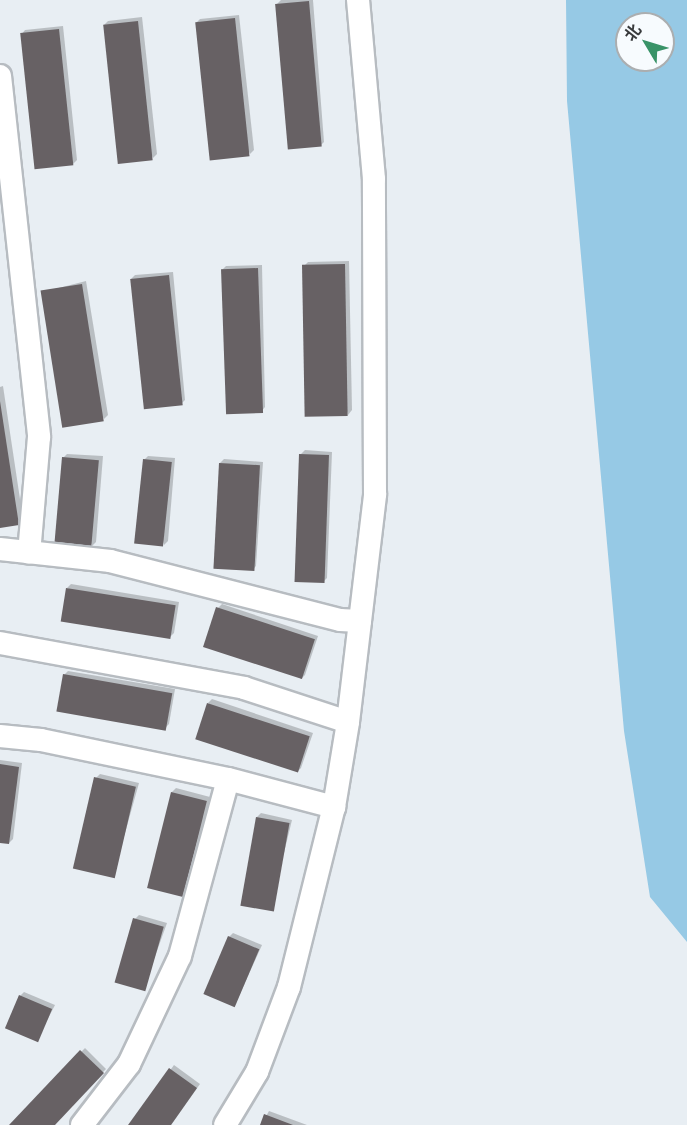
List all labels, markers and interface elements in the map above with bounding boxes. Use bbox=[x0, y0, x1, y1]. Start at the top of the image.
north arrow bbox=[615, 12, 675, 72]
text: 北 bbox=[620, 20, 644, 44]

